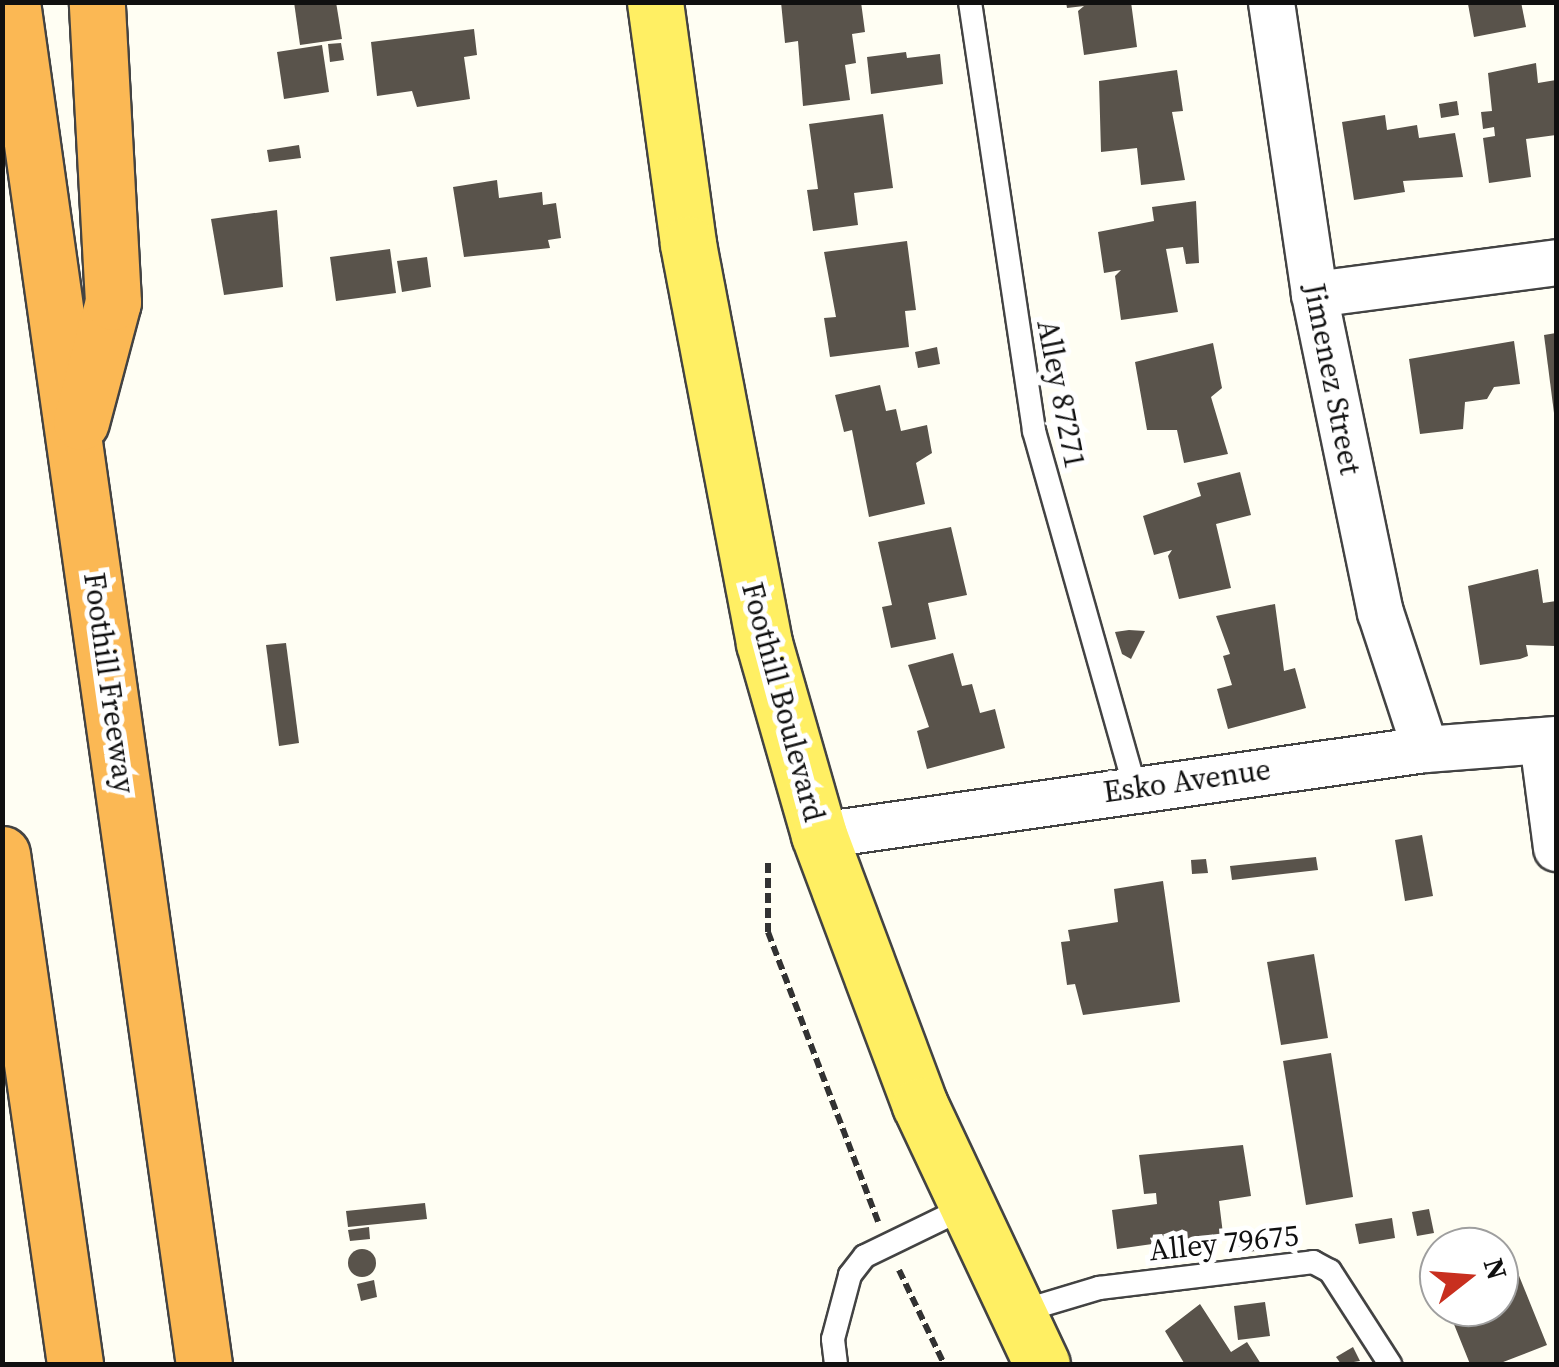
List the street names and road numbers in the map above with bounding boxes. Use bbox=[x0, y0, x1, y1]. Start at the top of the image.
street label: Jimenez Street bbox=[1296, 280, 1368, 478]
street label: Alley 87271 bbox=[1029, 317, 1093, 471]
street label: Foothill Freeway bbox=[76, 570, 142, 796]
street label: Foothill Boulevard bbox=[734, 579, 832, 825]
street label: Esko Avenue bbox=[1101, 751, 1273, 811]
street label: Alley 79675 bbox=[1147, 1217, 1301, 1269]

